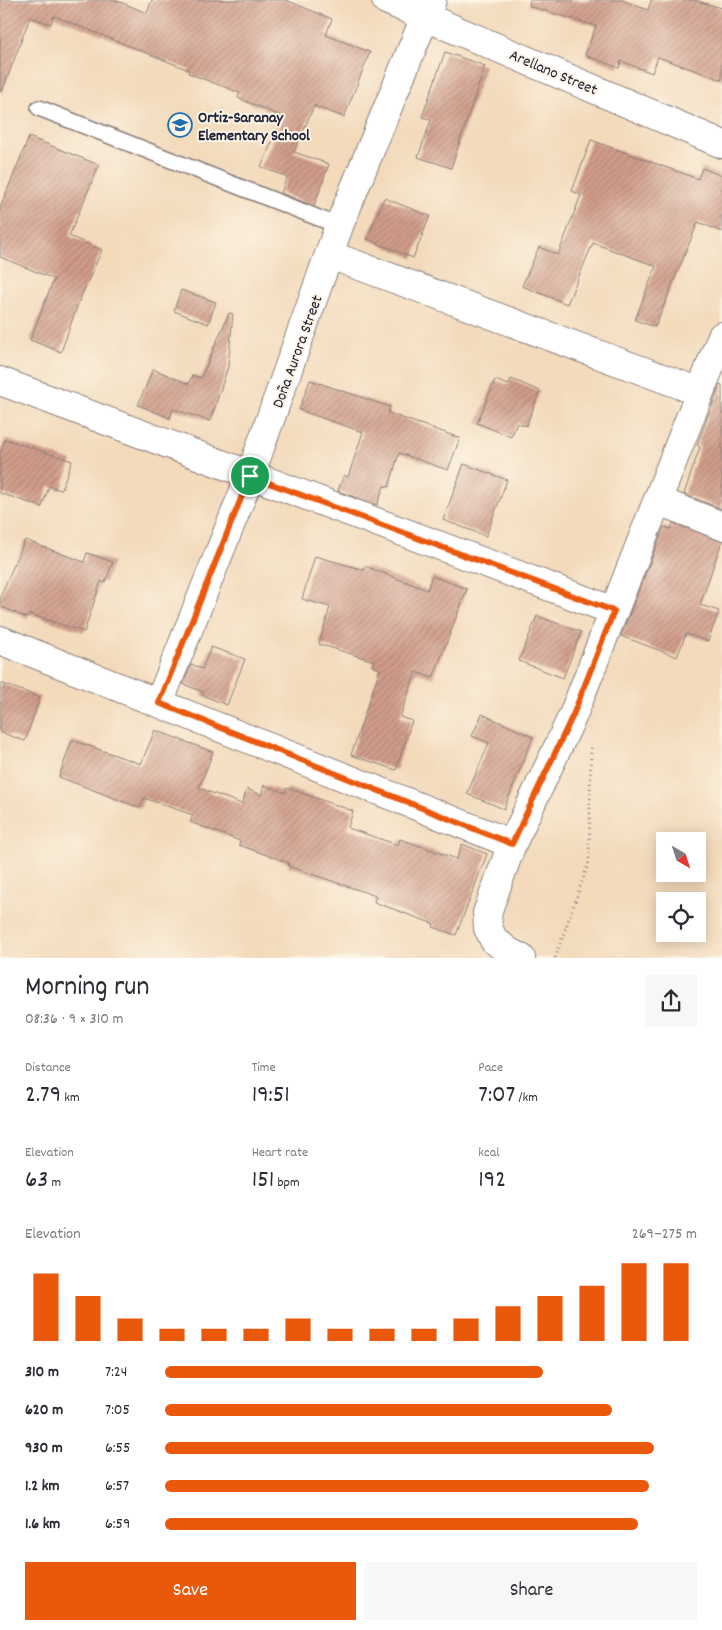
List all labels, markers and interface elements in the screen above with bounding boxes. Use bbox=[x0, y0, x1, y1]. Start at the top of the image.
street label: Arellano Street bbox=[505, 44, 601, 102]
place label: Ortiz-Saranay Elementary School bbox=[198, 107, 310, 148]
school or university icon: Ortiz-Saranay Elementary School bbox=[167, 112, 193, 138]
street label: Doña Aurora Street bbox=[267, 292, 329, 412]
pin bbox=[229, 455, 271, 497]
icon: arrive bbox=[236, 462, 264, 490]
north arrow bbox=[656, 832, 706, 882]
map controls bbox=[656, 832, 706, 942]
button: locate bbox=[656, 892, 706, 942]
text: Morning run bbox=[25, 969, 149, 1009]
button: share bbox=[645, 975, 697, 1027]
text: 08:36 · 9 × 310 m bbox=[25, 1008, 124, 1031]
text: Distance bbox=[25, 1058, 71, 1078]
text: Time bbox=[252, 1058, 276, 1078]
text: Pace bbox=[478, 1058, 503, 1078]
text: 2.79 bbox=[25, 1078, 61, 1114]
text: 19:51 bbox=[252, 1078, 290, 1114]
text: 7:07 bbox=[478, 1078, 515, 1114]
text: km bbox=[61, 1088, 80, 1108]
text: /km bbox=[515, 1088, 538, 1108]
text: Elevation bbox=[25, 1143, 74, 1163]
text: Heart rate bbox=[252, 1143, 308, 1163]
text: kcal bbox=[478, 1143, 500, 1163]
text: 63 bbox=[25, 1163, 48, 1199]
text: 151 bbox=[252, 1163, 274, 1199]
text: 192 bbox=[478, 1163, 506, 1199]
text: m bbox=[48, 1173, 61, 1193]
text: bpm bbox=[274, 1173, 300, 1193]
text: Elevation bbox=[25, 1223, 81, 1246]
text: 269–275 m bbox=[632, 1223, 697, 1246]
text: 310 m bbox=[25, 1361, 59, 1384]
text: 7:24 bbox=[105, 1361, 127, 1384]
text: 620 m bbox=[25, 1399, 63, 1422]
text: 7:05 bbox=[105, 1399, 130, 1422]
text: 930 m bbox=[25, 1437, 63, 1460]
text: 6:55 bbox=[105, 1437, 130, 1460]
text: 1.2 km bbox=[25, 1475, 59, 1498]
text: 6:57 bbox=[105, 1475, 129, 1498]
text: 1.6 km bbox=[25, 1513, 60, 1536]
text: 6:59 bbox=[105, 1513, 130, 1536]
button: Save bbox=[25, 1562, 356, 1620]
button: Share bbox=[366, 1562, 697, 1620]

